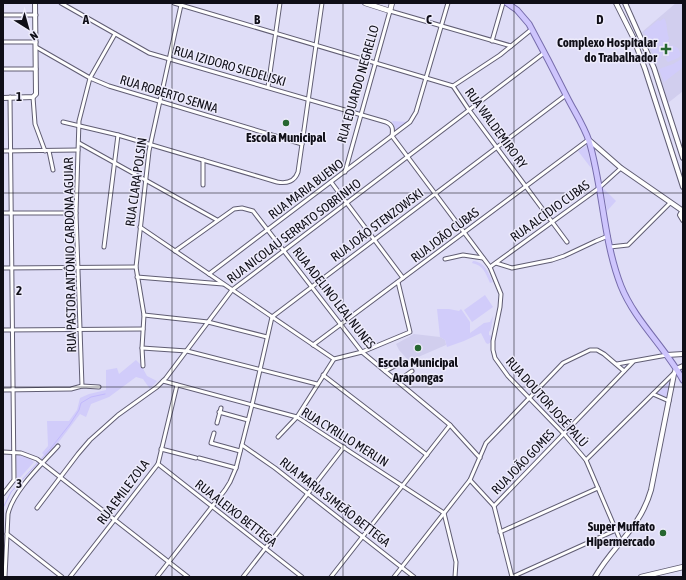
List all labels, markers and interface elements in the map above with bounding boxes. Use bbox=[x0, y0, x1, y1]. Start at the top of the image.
north arrow bbox=[8, 8, 48, 48]
text: A bbox=[82, 12, 90, 27]
text: B bbox=[254, 12, 261, 27]
text: C bbox=[426, 12, 432, 27]
text: D bbox=[596, 12, 604, 27]
street label: RUA EDUARDO NEGRELLO bbox=[334, 23, 382, 145]
text: N bbox=[28, 29, 40, 43]
place label: Complexo Hospitalar do Trabalhador bbox=[557, 35, 658, 65]
street label: RUA IZIDORO SIEDELISKI bbox=[172, 43, 288, 89]
marker: Complexo Hospitalar do Trabalhador bbox=[660, 43, 672, 55]
street label: RUA ROBERTO SENNA bbox=[118, 72, 221, 116]
street label: RUA WALDEMIRO RY bbox=[462, 85, 530, 171]
text: 1 bbox=[16, 89, 22, 104]
marker: Escola Municipal bbox=[281, 118, 291, 128]
place label: Escola Municipal bbox=[246, 130, 327, 145]
street label: RUA CLARA POLSIN bbox=[122, 137, 150, 227]
street label: RUA MARIA BUENO bbox=[266, 156, 347, 222]
street label: RUA PASTOR ANTÔNIO CARDONA AGUIAR bbox=[61, 157, 79, 353]
street label: RUA NICOLAU SERRATO SOBRINHO bbox=[224, 175, 364, 286]
street label: RUA ALCÍDIO CUBAS bbox=[508, 177, 593, 245]
street label: RUA JOÃO STENZOWSKI bbox=[328, 185, 426, 265]
street label: RUA JOÃO CUBAS bbox=[408, 204, 482, 265]
street label: RUA ADELINO LEAL NUNES bbox=[290, 244, 379, 352]
text: 2 bbox=[16, 283, 22, 298]
marker: Escola Municipal Arapongas bbox=[413, 343, 423, 353]
street label: RUA DOUTOR JOSÉ PALÚ bbox=[503, 354, 591, 450]
place label: Escola Municipal Arapongas bbox=[378, 355, 459, 385]
street label: RUA CYRILLO MERLIN bbox=[299, 404, 391, 470]
street label: RUA JOÃO GOMES bbox=[488, 426, 558, 497]
street label: RUA MARIA SIMEÃO BETTEGA bbox=[277, 454, 394, 550]
street label: RUA EMILE ZOLA bbox=[94, 456, 153, 527]
text: 3 bbox=[16, 476, 22, 491]
street label: RUA ALEIXO BETTEGA bbox=[192, 476, 280, 550]
place label: Super Muffato Hipermercado bbox=[586, 519, 655, 549]
marker: Super Muffato Hipermercado bbox=[658, 528, 668, 538]

